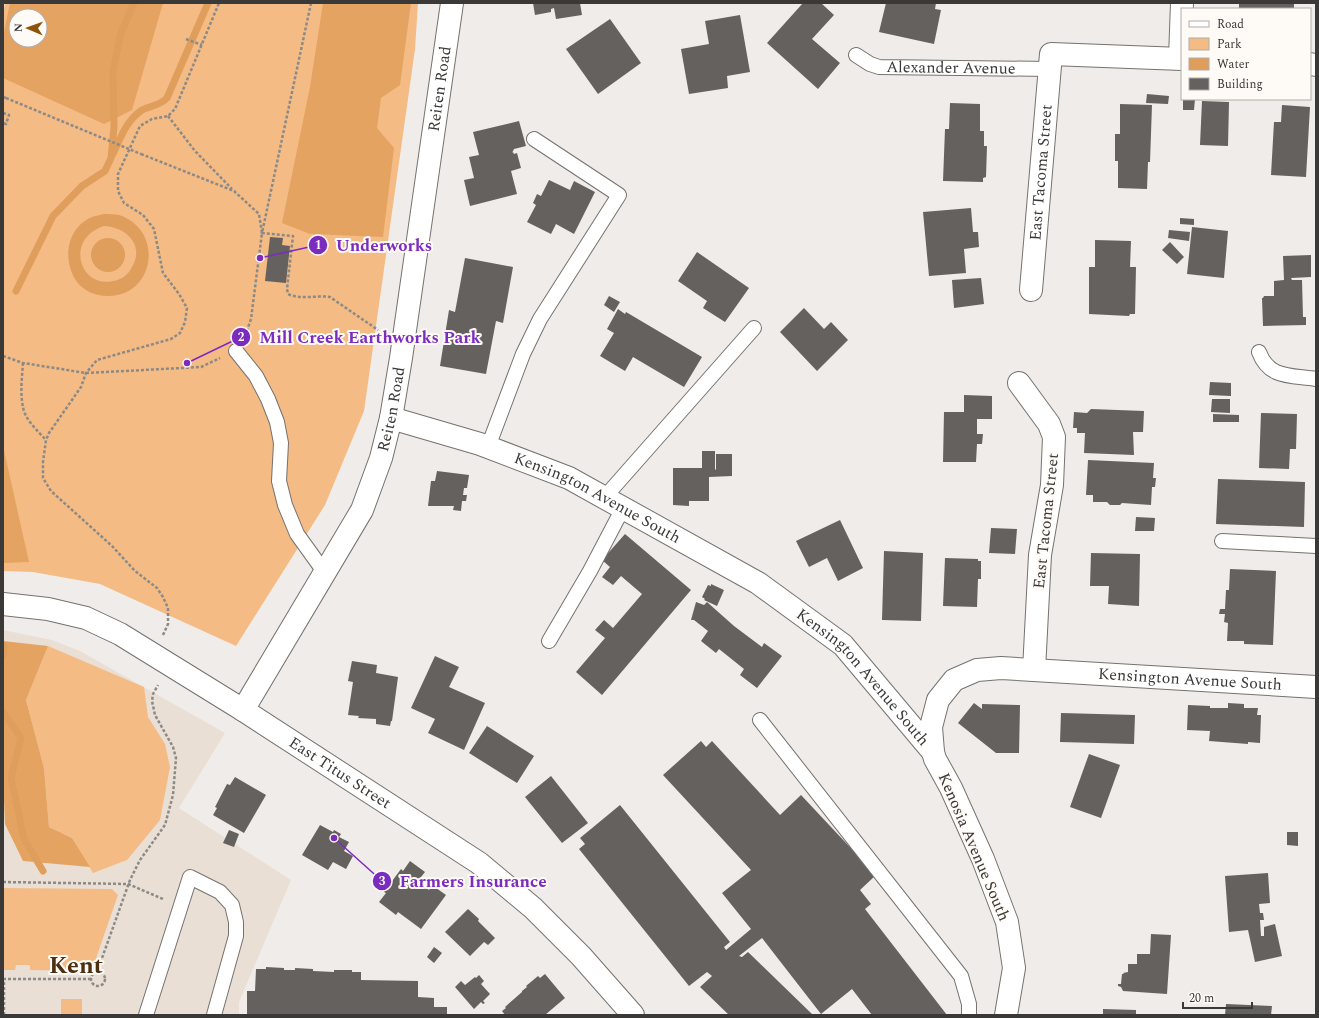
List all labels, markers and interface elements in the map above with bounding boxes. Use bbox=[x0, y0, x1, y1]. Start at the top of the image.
north arrow bbox=[8, 8, 48, 48]
legend bbox=[1181, 8, 1311, 100]
text: Road bbox=[1217, 15, 1244, 34]
text: N bbox=[10, 23, 27, 32]
text: Park bbox=[1217, 35, 1242, 54]
street label: Reiten Road bbox=[422, 45, 458, 133]
street label: Alexander Avenue bbox=[886, 55, 1016, 81]
text: Water bbox=[1217, 55, 1249, 74]
text: Building bbox=[1217, 75, 1263, 94]
street label: East Tacoma Street bbox=[1023, 103, 1059, 241]
callout: Underworks bbox=[308, 230, 440, 259]
text: Underworks bbox=[336, 233, 432, 259]
text: 1 bbox=[315, 236, 321, 255]
callout: Mill Creek Earthworks Park bbox=[231, 323, 488, 352]
text: Mill Creek Earthworks Park bbox=[259, 325, 482, 351]
text: 2 bbox=[238, 328, 245, 347]
street label: Reiten Road bbox=[371, 365, 411, 454]
street label: Kensington Avenue South bbox=[510, 446, 685, 550]
street label: East Tacoma Street bbox=[1027, 452, 1065, 590]
street label: Kensington Avenue South bbox=[791, 603, 935, 751]
street label: Kensington Avenue South bbox=[1097, 662, 1283, 697]
street label: East Titus Street bbox=[284, 731, 396, 815]
street label: Kenosia Avenue South bbox=[932, 769, 1016, 925]
callout: Farmers Insurance bbox=[372, 866, 555, 895]
text: Farmers Insurance bbox=[399, 869, 547, 895]
text: 3 bbox=[379, 872, 386, 891]
district label: Kent bbox=[49, 948, 103, 984]
scale bar bbox=[1183, 984, 1252, 1010]
text: 20 m bbox=[1189, 989, 1214, 1008]

